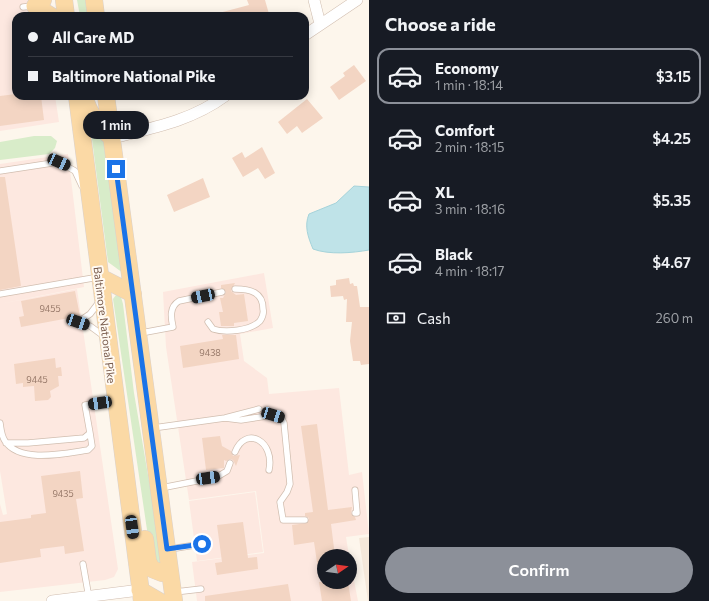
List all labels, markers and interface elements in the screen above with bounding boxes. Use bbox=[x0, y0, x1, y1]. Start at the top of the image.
text: Choose a ride bbox=[385, 13, 496, 35]
text: All Care MD bbox=[52, 28, 134, 46]
icon: car bbox=[387, 58, 423, 94]
text: Economy bbox=[435, 59, 499, 77]
text: Baltimore National Pike bbox=[52, 67, 215, 85]
text: $3.15 bbox=[656, 67, 691, 85]
text: 1 min · 18:14 bbox=[435, 77, 503, 93]
callout: 1 min bbox=[83, 111, 149, 139]
text: 1 min bbox=[101, 117, 131, 133]
icon: car bbox=[387, 120, 423, 156]
text: Comfort bbox=[435, 121, 495, 139]
text: $4.25 bbox=[652, 129, 691, 147]
text: 2 min · 18:15 bbox=[435, 139, 504, 155]
car bbox=[46, 152, 72, 172]
route end bbox=[107, 160, 125, 178]
icon: car bbox=[387, 182, 423, 218]
text: XL bbox=[435, 183, 454, 201]
text: $5.35 bbox=[653, 191, 691, 209]
text: 3 min · 18:16 bbox=[435, 201, 505, 217]
icon: car bbox=[387, 244, 423, 280]
text: Black bbox=[435, 245, 473, 263]
text: $4.67 bbox=[653, 253, 691, 271]
text: 4 min · 18:17 bbox=[435, 263, 504, 279]
street label: Baltimore National Pike bbox=[91, 266, 119, 384]
car bbox=[190, 288, 216, 304]
house number: 9455 bbox=[39, 303, 61, 314]
icon: cash bbox=[385, 307, 407, 329]
text: Cash bbox=[417, 309, 451, 327]
text: 260 m bbox=[656, 310, 693, 326]
car bbox=[65, 312, 91, 332]
house number: 9438 bbox=[199, 347, 221, 358]
house number: 9445 bbox=[26, 374, 48, 385]
car bbox=[87, 395, 113, 411]
car bbox=[260, 406, 286, 424]
car bbox=[195, 470, 221, 486]
house number: 9435 bbox=[52, 488, 74, 499]
car bbox=[124, 514, 140, 540]
route start bbox=[193, 535, 211, 553]
button: Confirm bbox=[385, 547, 693, 593]
north arrow bbox=[317, 549, 357, 589]
map controls bbox=[317, 549, 357, 589]

